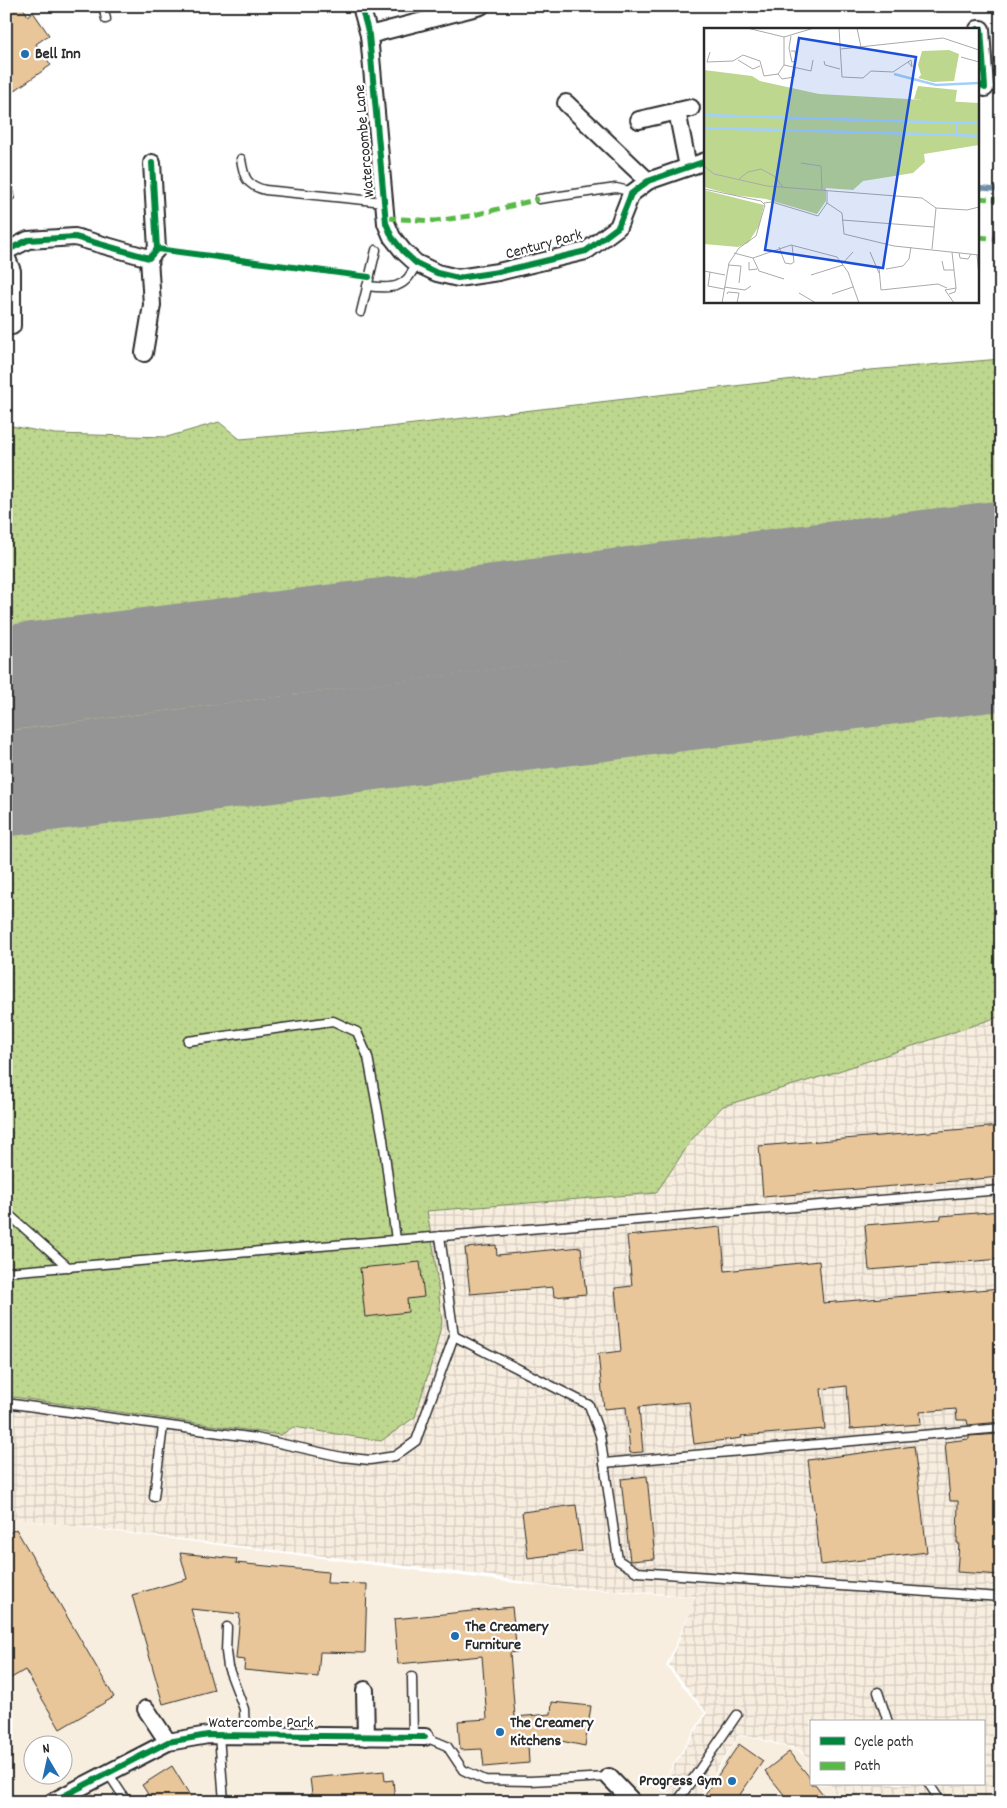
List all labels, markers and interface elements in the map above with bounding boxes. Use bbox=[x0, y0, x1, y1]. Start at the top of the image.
inset map bbox=[704, 28, 980, 302]
place label: Bell Inn bbox=[35, 43, 81, 66]
marker: Bell Inn bbox=[19, 48, 31, 60]
street label: Watercoombe Lane bbox=[349, 84, 381, 198]
street label: Century Park bbox=[503, 224, 585, 266]
place label: The Creamery Furniture bbox=[465, 1616, 550, 1657]
marker: The Creamery Furniture bbox=[449, 1630, 461, 1642]
street label: Watercombe Park bbox=[208, 1712, 314, 1735]
place label: The Creamery Kitchens bbox=[510, 1712, 595, 1753]
legend bbox=[810, 1720, 984, 1786]
marker: The Creamery Kitchens bbox=[494, 1726, 506, 1738]
text: Cycle path bbox=[854, 1732, 914, 1754]
north arrow bbox=[22, 1736, 72, 1786]
text: N bbox=[41, 1739, 51, 1760]
text: Path bbox=[854, 1756, 880, 1778]
place label: Progress Gym bbox=[639, 1770, 722, 1793]
marker: Progress Gym bbox=[726, 1775, 738, 1787]

